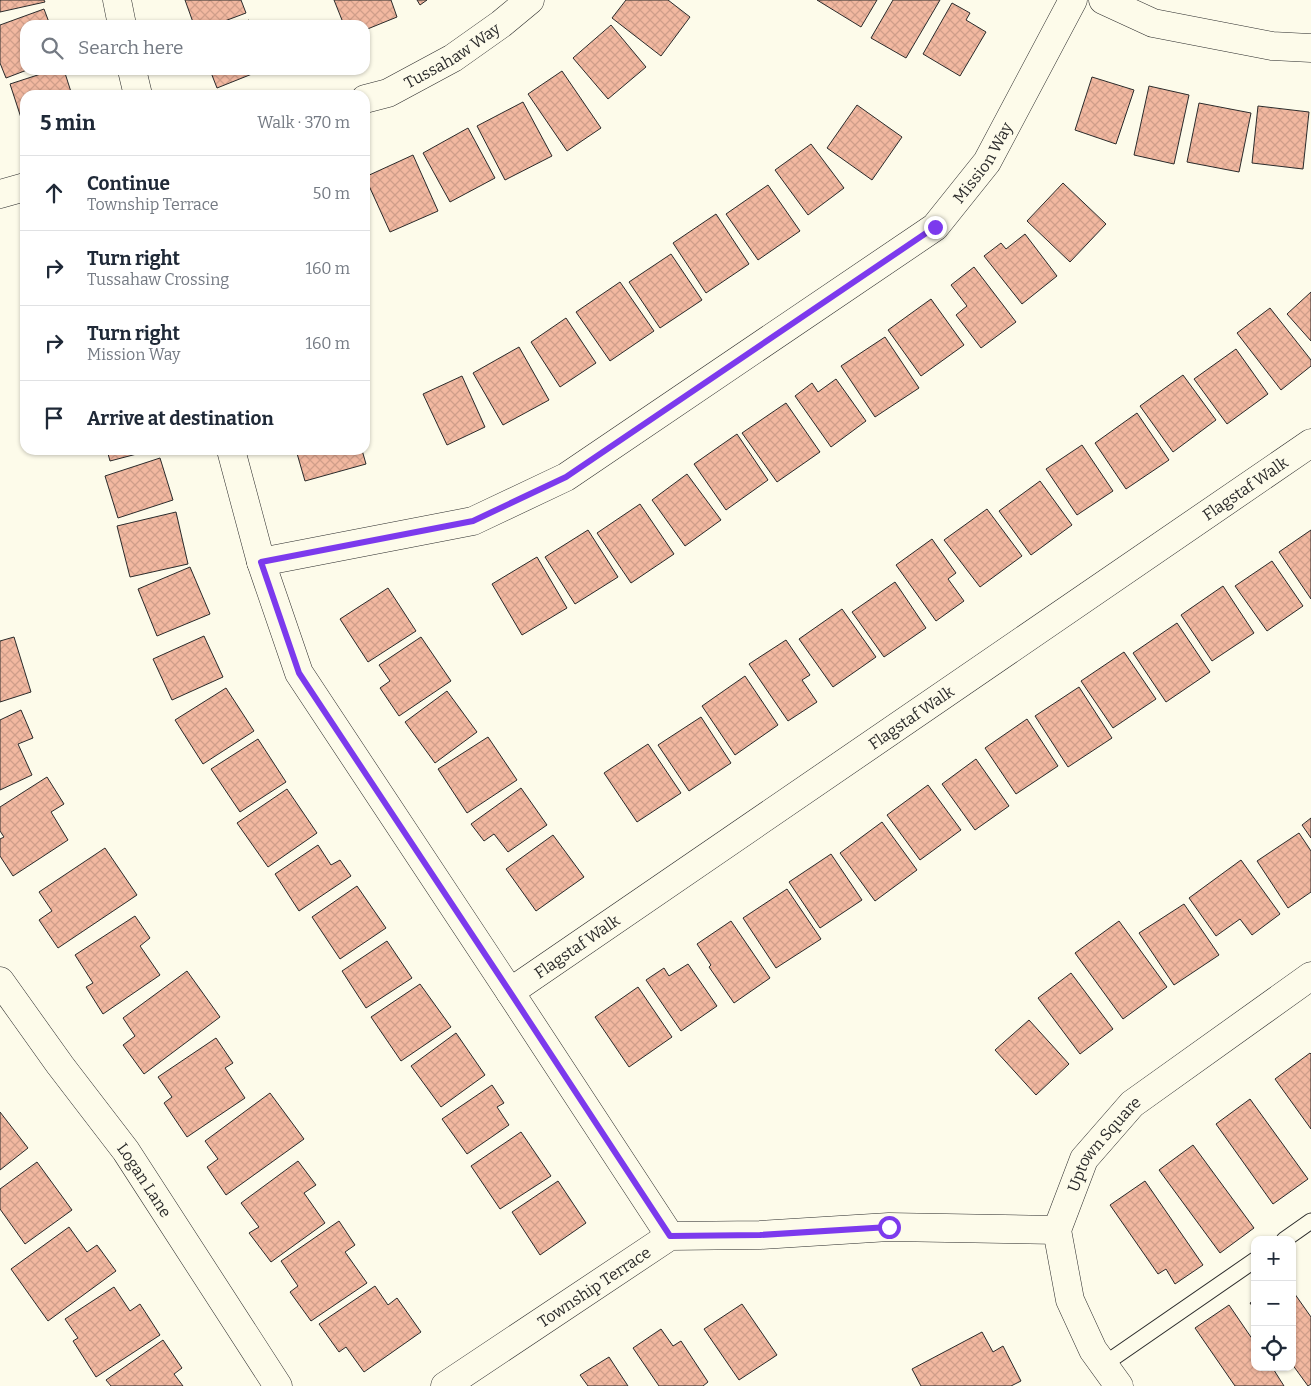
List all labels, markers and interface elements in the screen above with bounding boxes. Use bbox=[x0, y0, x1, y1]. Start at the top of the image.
street label: Tussahaw Way bbox=[401, 19, 504, 92]
search box bbox=[20, 20, 370, 75]
icon: search bbox=[38, 34, 66, 62]
text: Search here bbox=[78, 36, 183, 59]
text: 5 min bbox=[40, 110, 96, 136]
text: Walk · 370 m bbox=[257, 113, 350, 132]
street label: Mission Way bbox=[949, 118, 1017, 207]
text: Continue bbox=[87, 172, 170, 195]
icon: ahead bbox=[40, 179, 68, 207]
text: 50 m bbox=[313, 184, 350, 203]
text: Township Terrace bbox=[87, 195, 219, 214]
route end bbox=[924, 216, 947, 239]
text: Turn right bbox=[87, 247, 180, 270]
icon: right bbox=[40, 254, 68, 282]
text: 160 m bbox=[305, 259, 350, 278]
text: Tussahaw Crossing bbox=[87, 270, 229, 289]
text: Turn right bbox=[87, 322, 180, 345]
icon: right bbox=[40, 329, 68, 357]
text: 160 m bbox=[305, 334, 350, 353]
text: Mission Way bbox=[87, 345, 180, 364]
icon: arrive bbox=[40, 404, 68, 432]
text: Arrive at destination bbox=[87, 407, 274, 430]
street label: Flagstaf Walk bbox=[1199, 453, 1291, 525]
street label: Flagstaf Walk bbox=[865, 682, 957, 754]
street label: Flagstaf Walk bbox=[531, 911, 623, 982]
street label: Uptown Square bbox=[1063, 1092, 1144, 1194]
street label: Logan Lane bbox=[113, 1139, 175, 1221]
route start bbox=[878, 1216, 901, 1239]
map controls bbox=[1251, 1236, 1296, 1371]
button: + bbox=[1251, 1236, 1296, 1281]
street label: Township Terrace bbox=[534, 1243, 654, 1332]
button: − bbox=[1251, 1281, 1296, 1326]
button: locate bbox=[1251, 1326, 1296, 1371]

